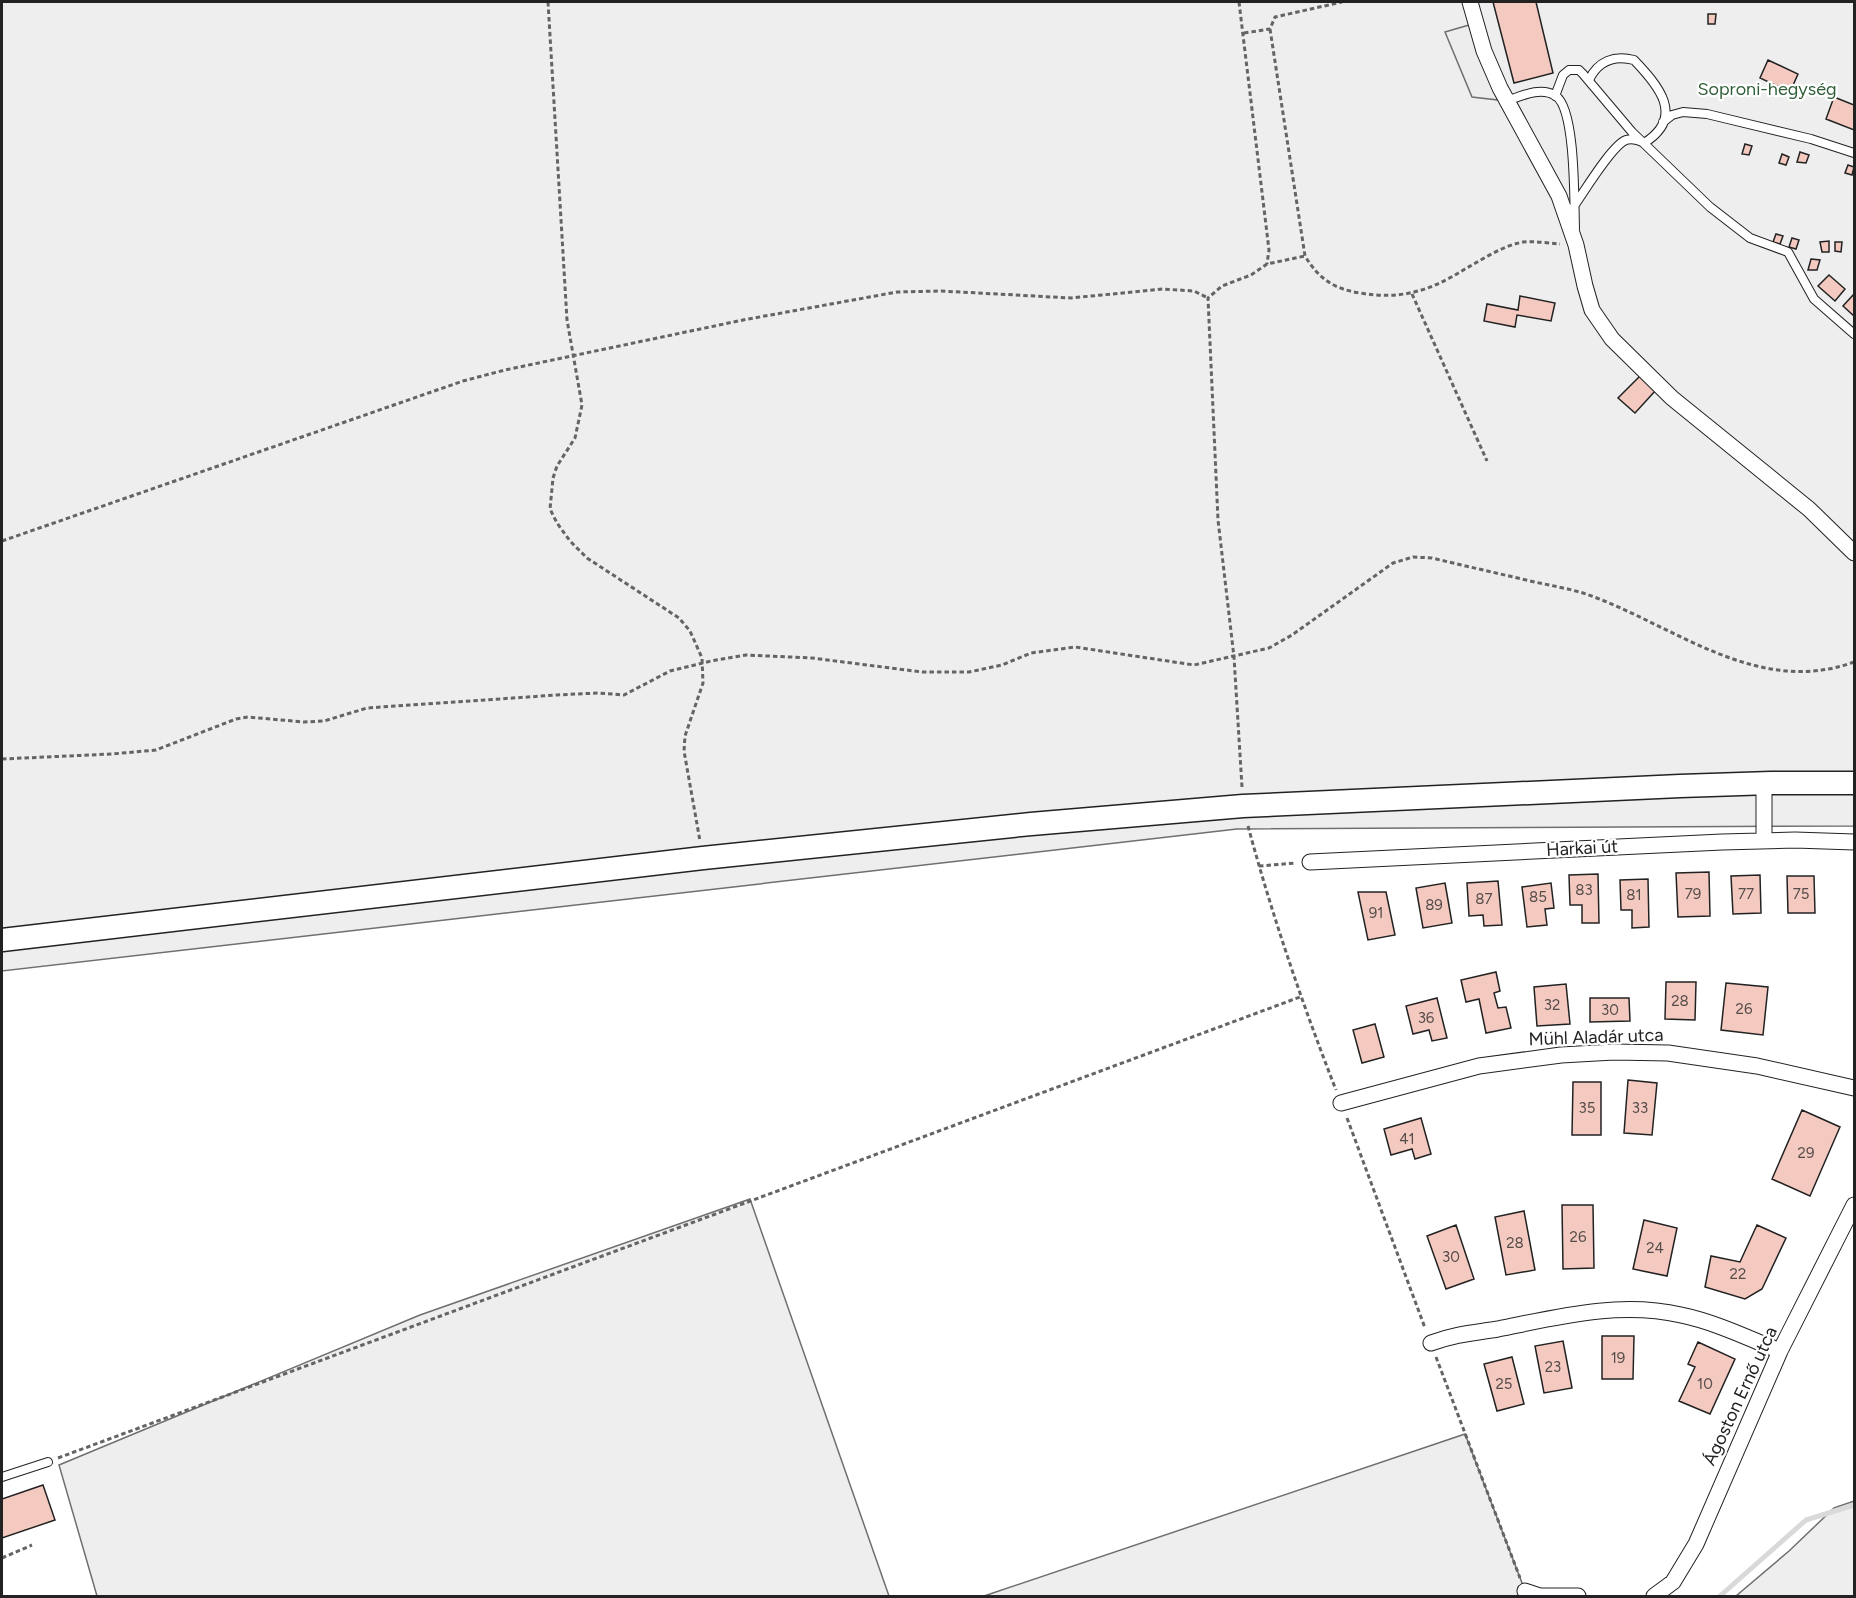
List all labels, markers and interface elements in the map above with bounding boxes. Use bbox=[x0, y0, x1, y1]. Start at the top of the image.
park label: Soproni-hegység bbox=[1697, 78, 1837, 100]
street label: Harkai út bbox=[1545, 835, 1619, 861]
house number: 83 bbox=[1575, 881, 1593, 899]
house number: 79 bbox=[1685, 885, 1701, 903]
house number: 77 bbox=[1738, 885, 1754, 903]
house number: 75 bbox=[1793, 885, 1809, 903]
house number: 81 bbox=[1626, 886, 1642, 904]
house number: 85 bbox=[1529, 888, 1547, 906]
house number: 87 bbox=[1475, 890, 1493, 908]
house number: 89 bbox=[1425, 896, 1443, 914]
house number: 91 bbox=[1369, 904, 1383, 922]
house number: 28 bbox=[1671, 992, 1689, 1010]
house number: 32 bbox=[1544, 996, 1560, 1014]
house number: 26 bbox=[1736, 1000, 1753, 1018]
house number: 30 bbox=[1601, 1001, 1619, 1019]
house number: 36 bbox=[1418, 1009, 1435, 1027]
street label: Mühl Aladár utca bbox=[1528, 1024, 1664, 1050]
house number: 35 bbox=[1579, 1099, 1595, 1117]
house number: 33 bbox=[1632, 1099, 1648, 1117]
house number: 41 bbox=[1399, 1130, 1415, 1148]
house number: 29 bbox=[1798, 1144, 1814, 1162]
house number: 26 bbox=[1570, 1228, 1587, 1246]
house number: 28 bbox=[1506, 1234, 1524, 1252]
house number: 24 bbox=[1646, 1239, 1664, 1257]
house number: 30 bbox=[1442, 1248, 1460, 1266]
house number: 22 bbox=[1730, 1265, 1746, 1283]
street label: Ágoston Ernő utca bbox=[1698, 1323, 1782, 1469]
house number: 19 bbox=[1611, 1349, 1625, 1367]
house number: 23 bbox=[1545, 1358, 1561, 1376]
house number: 25 bbox=[1495, 1375, 1513, 1393]
house number: 10 bbox=[1697, 1375, 1713, 1393]

